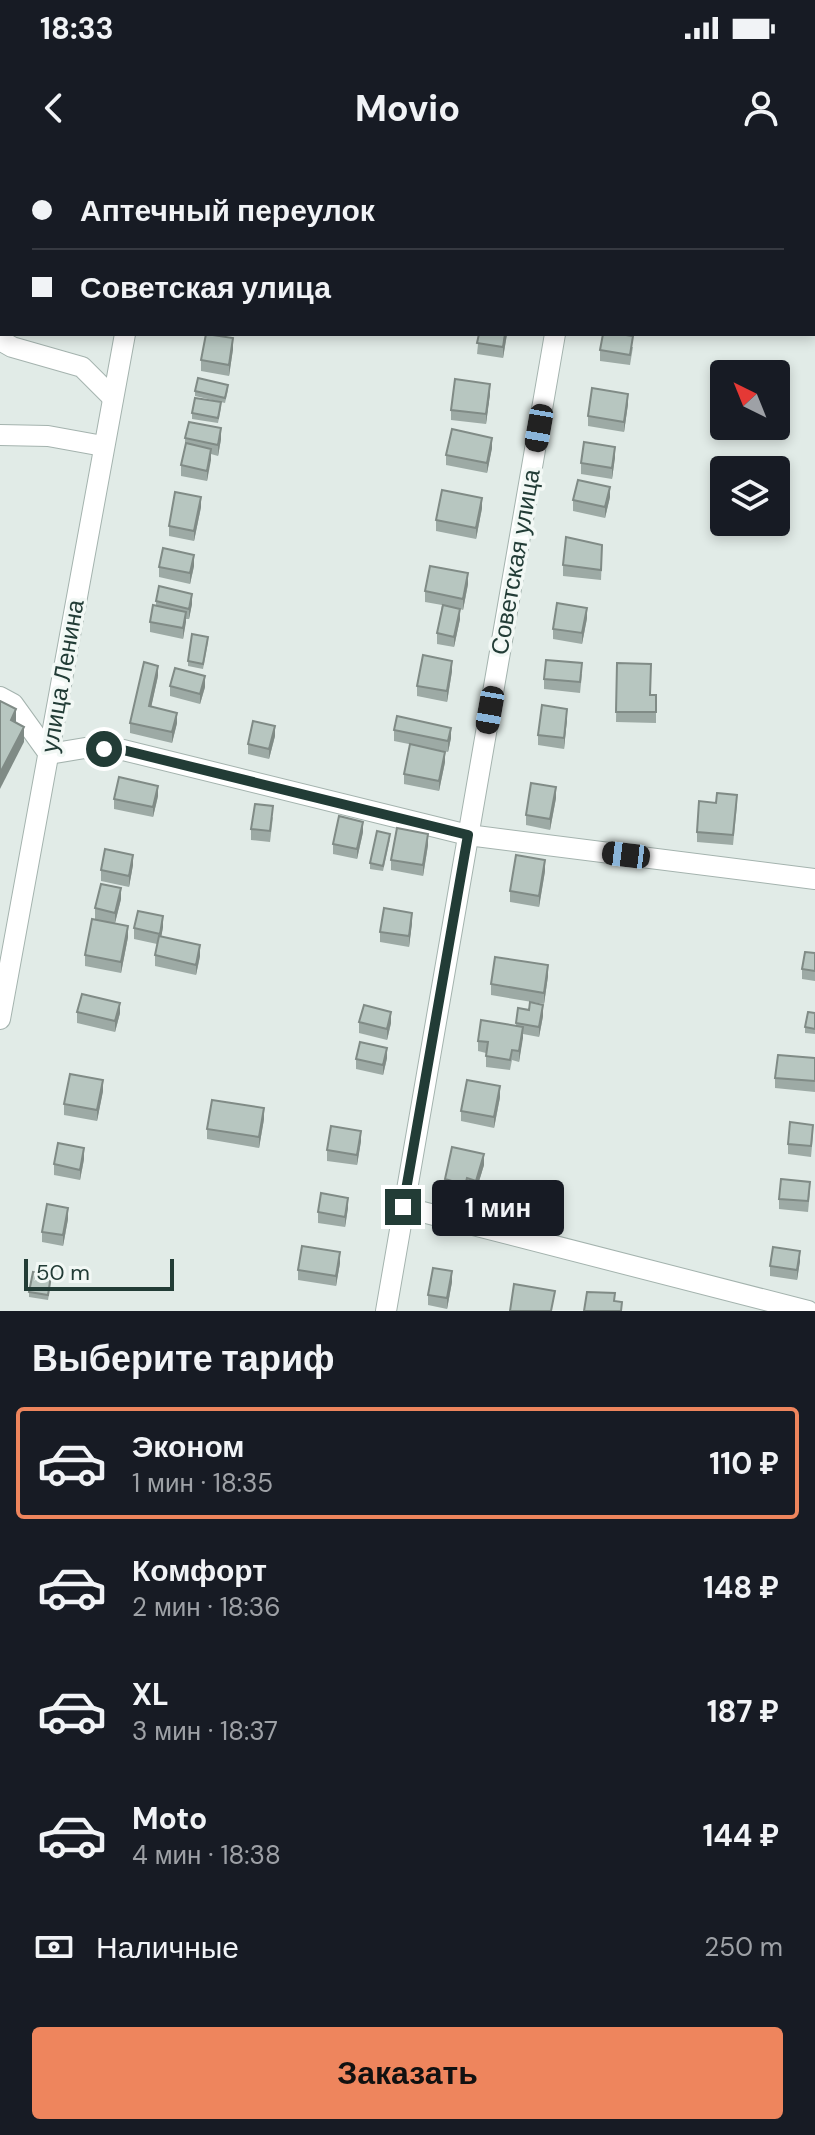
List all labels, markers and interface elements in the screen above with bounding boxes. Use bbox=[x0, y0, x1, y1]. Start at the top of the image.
text: 18:33 bbox=[40, 9, 114, 48]
text: Movio bbox=[355, 85, 460, 132]
icon: back bbox=[32, 86, 76, 130]
icon: person bbox=[739, 86, 783, 130]
text: Аптечный переулок bbox=[80, 191, 375, 230]
text: Советская улица bbox=[80, 268, 331, 307]
north arrow bbox=[710, 360, 790, 440]
map controls bbox=[710, 360, 790, 536]
car bbox=[523, 402, 555, 454]
button: layers bbox=[710, 456, 790, 536]
street label: Советская улица bbox=[483, 466, 547, 657]
street label: улица Ленина bbox=[33, 596, 91, 755]
car bbox=[474, 684, 506, 736]
route start bbox=[86, 731, 122, 767]
car bbox=[601, 840, 651, 870]
callout: 1 мин bbox=[431, 1179, 563, 1235]
route end bbox=[385, 1189, 421, 1225]
text: 1 мин bbox=[465, 1191, 531, 1225]
scale bar bbox=[24, 1255, 174, 1291]
text: 50 m bbox=[36, 1258, 90, 1287]
text: Выберите тариф bbox=[32, 1335, 335, 1382]
icon: car bbox=[36, 1427, 108, 1499]
text: Эконом bbox=[132, 1427, 245, 1466]
text: 110 ₽ bbox=[709, 1444, 779, 1483]
text: 1 мин · 18:35 bbox=[132, 1466, 273, 1500]
icon: car bbox=[36, 1551, 108, 1623]
text: Комфорт bbox=[132, 1551, 267, 1590]
text: 148 ₽ bbox=[703, 1568, 779, 1607]
text: 2 мин · 18:36 bbox=[132, 1590, 281, 1624]
icon: car bbox=[36, 1675, 108, 1747]
text: XL bbox=[132, 1675, 169, 1714]
text: 187 ₽ bbox=[707, 1692, 779, 1731]
text: 3 мин · 18:37 bbox=[132, 1714, 278, 1748]
icon: car bbox=[36, 1799, 108, 1871]
text: Moto bbox=[132, 1799, 207, 1838]
text: 144 ₽ bbox=[702, 1816, 779, 1855]
text: 4 мин · 18:38 bbox=[132, 1838, 281, 1872]
icon: cash bbox=[32, 1925, 76, 1969]
text: Наличные bbox=[96, 1928, 239, 1967]
text: 250 m bbox=[704, 1930, 783, 1964]
button: Заказать bbox=[32, 2027, 783, 2119]

